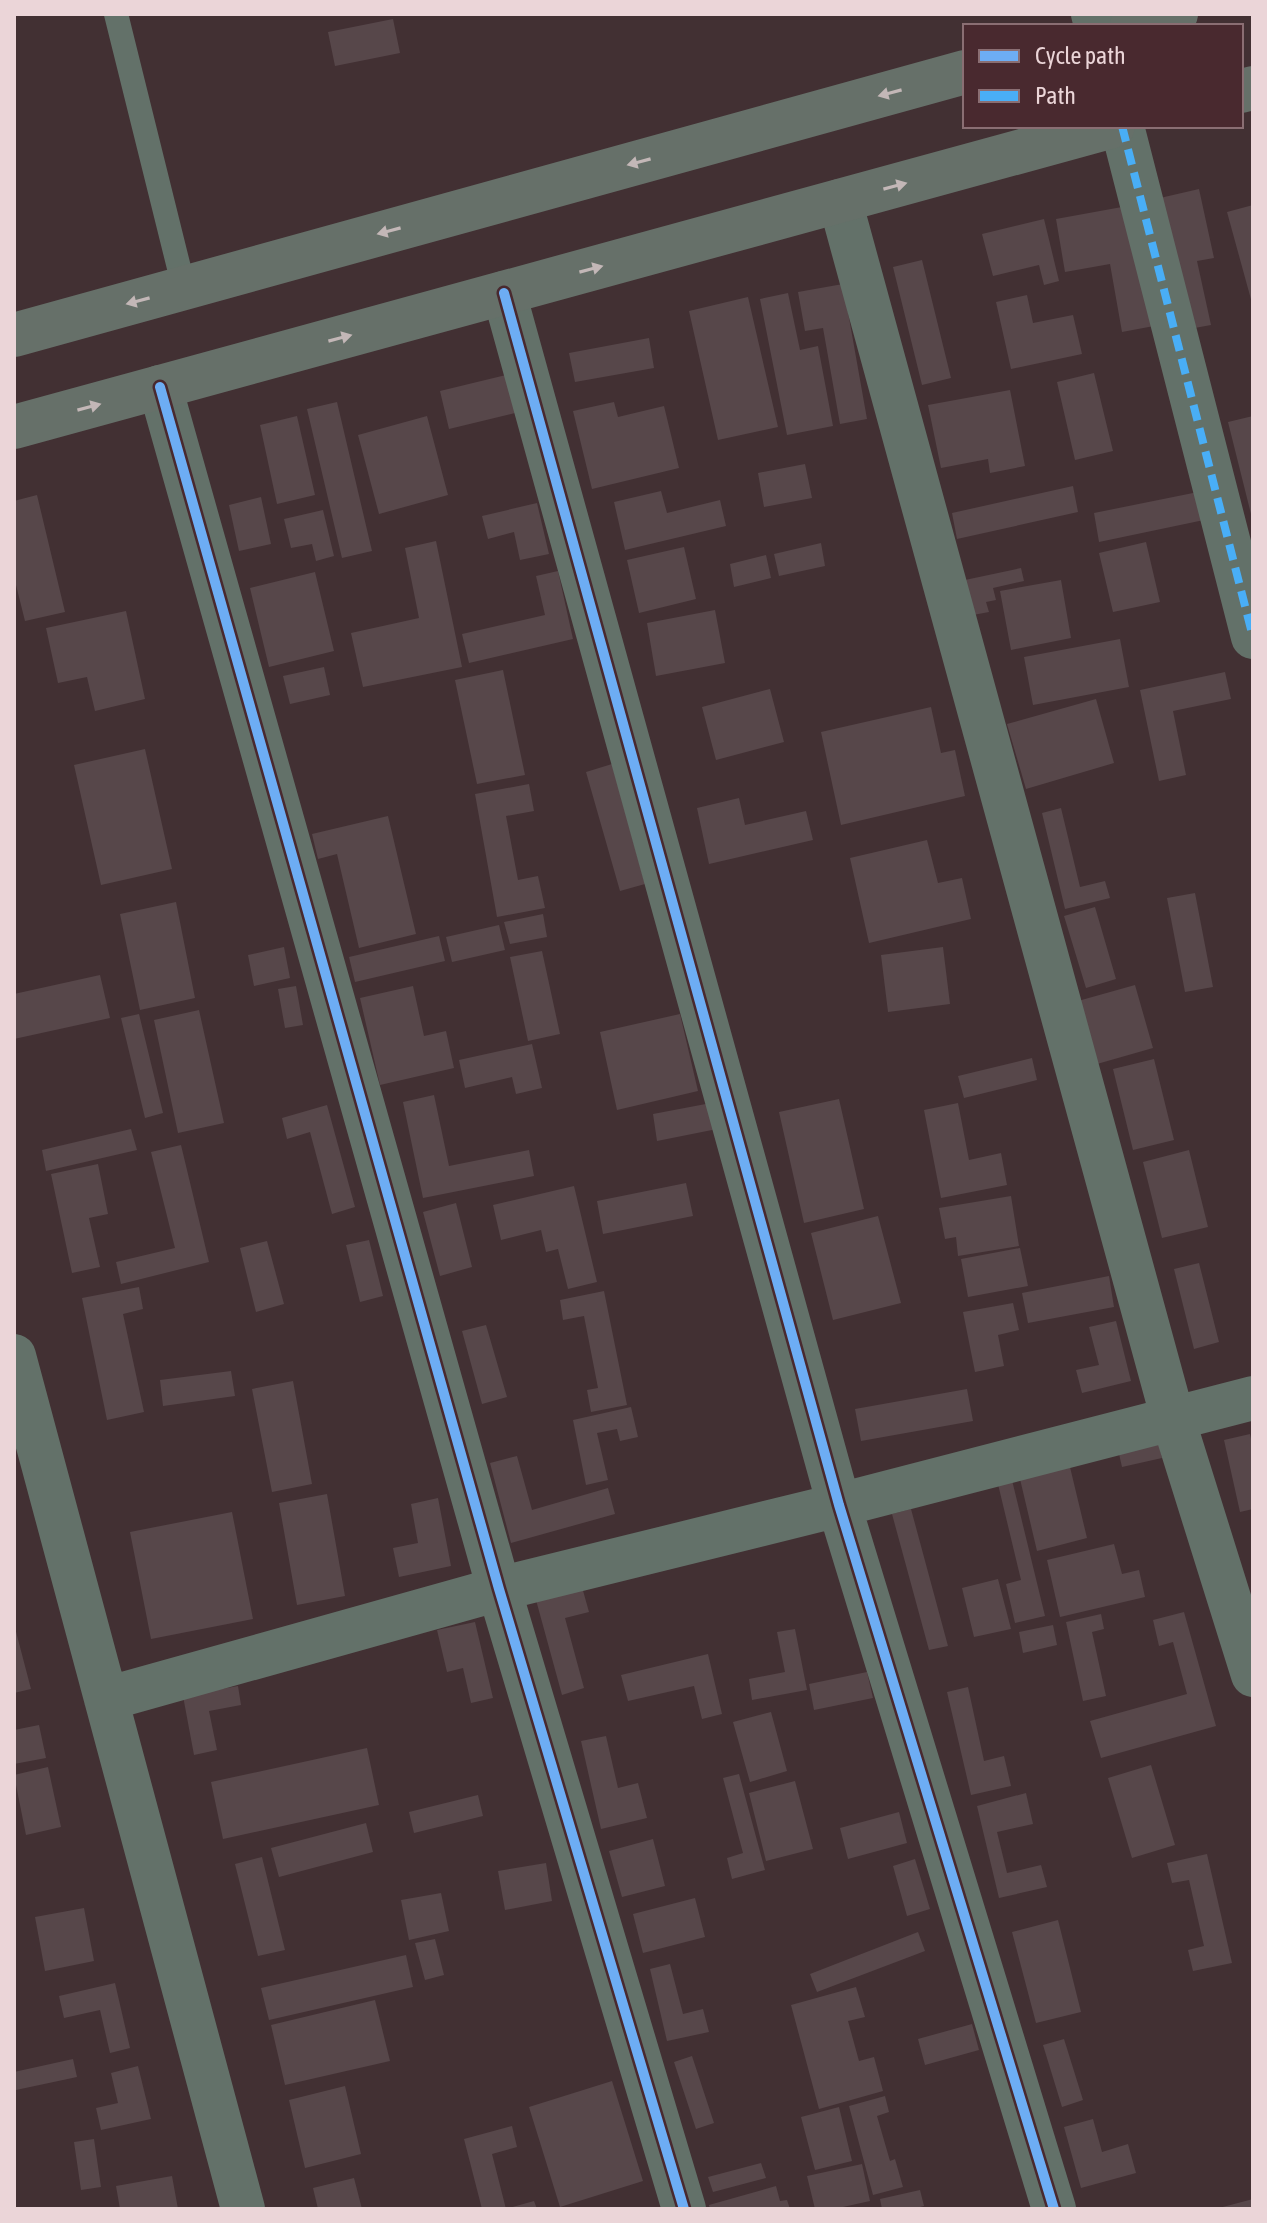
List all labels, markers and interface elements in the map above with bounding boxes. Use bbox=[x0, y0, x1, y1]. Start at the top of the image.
legend bbox=[963, 24, 1243, 128]
text: Cycle path bbox=[1035, 42, 1126, 69]
text: Path bbox=[1035, 82, 1076, 109]
one-way arrow bbox=[877, 87, 901, 100]
one-way arrow bbox=[627, 156, 651, 169]
one-way arrow bbox=[883, 179, 908, 191]
one-way arrow bbox=[376, 226, 401, 238]
one-way arrow bbox=[578, 263, 603, 275]
one-way arrow bbox=[125, 295, 150, 307]
one-way arrow bbox=[328, 331, 353, 344]
one-way arrow bbox=[78, 400, 102, 413]

